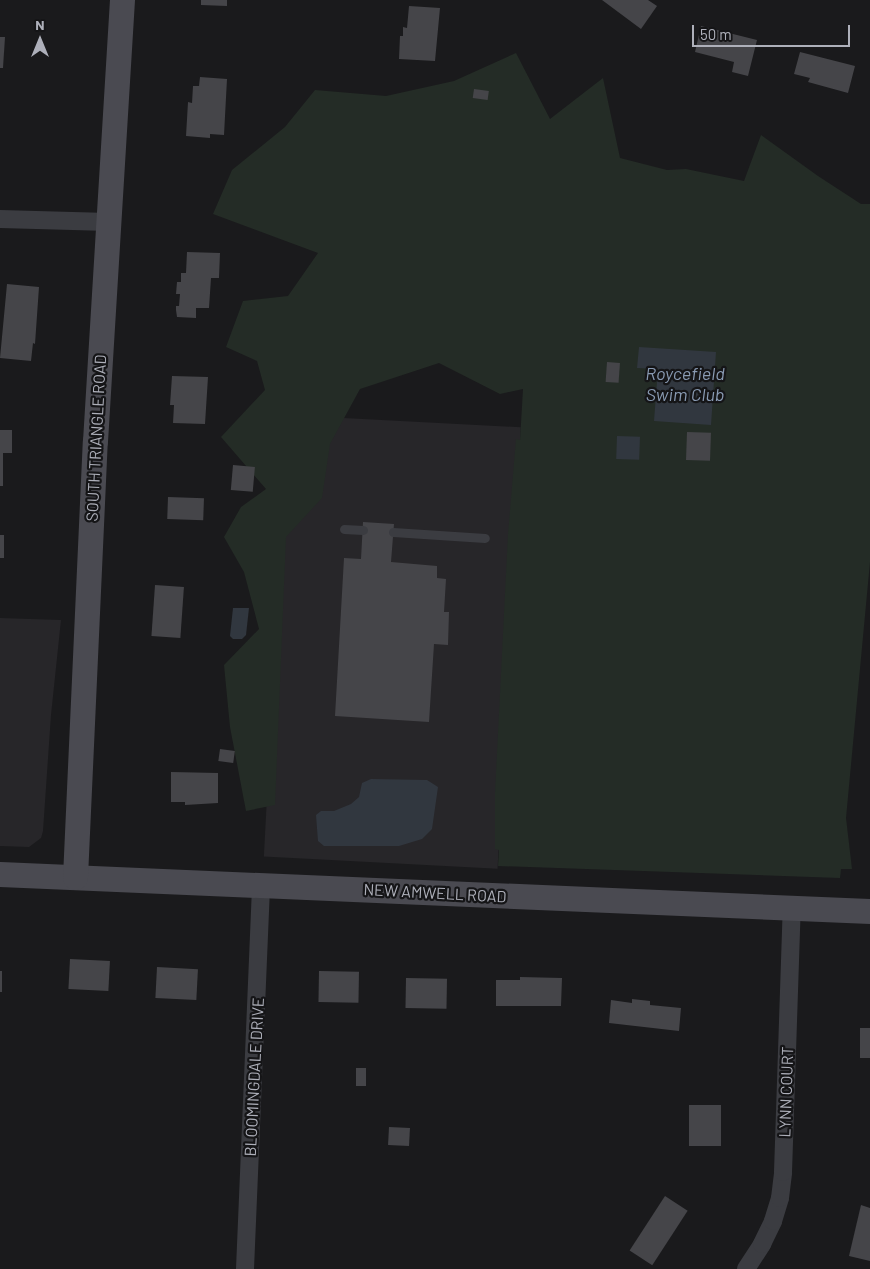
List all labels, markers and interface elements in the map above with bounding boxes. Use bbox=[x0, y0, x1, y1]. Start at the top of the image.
north arrow bbox=[15, 15, 65, 65]
scale bar bbox=[695, 15, 852, 47]
text: N bbox=[35, 16, 45, 33]
text: 50 m bbox=[700, 25, 732, 43]
street label: SOUTH TRIANGLE ROAD bbox=[82, 354, 110, 522]
water label: Roycefield Swim Club bbox=[645, 363, 725, 406]
street label: NEW AMWELL ROAD bbox=[363, 880, 507, 906]
street label: BLOOMINGDALE DRIVE bbox=[240, 997, 268, 1157]
street label: LYNN COURT bbox=[775, 1046, 797, 1138]

